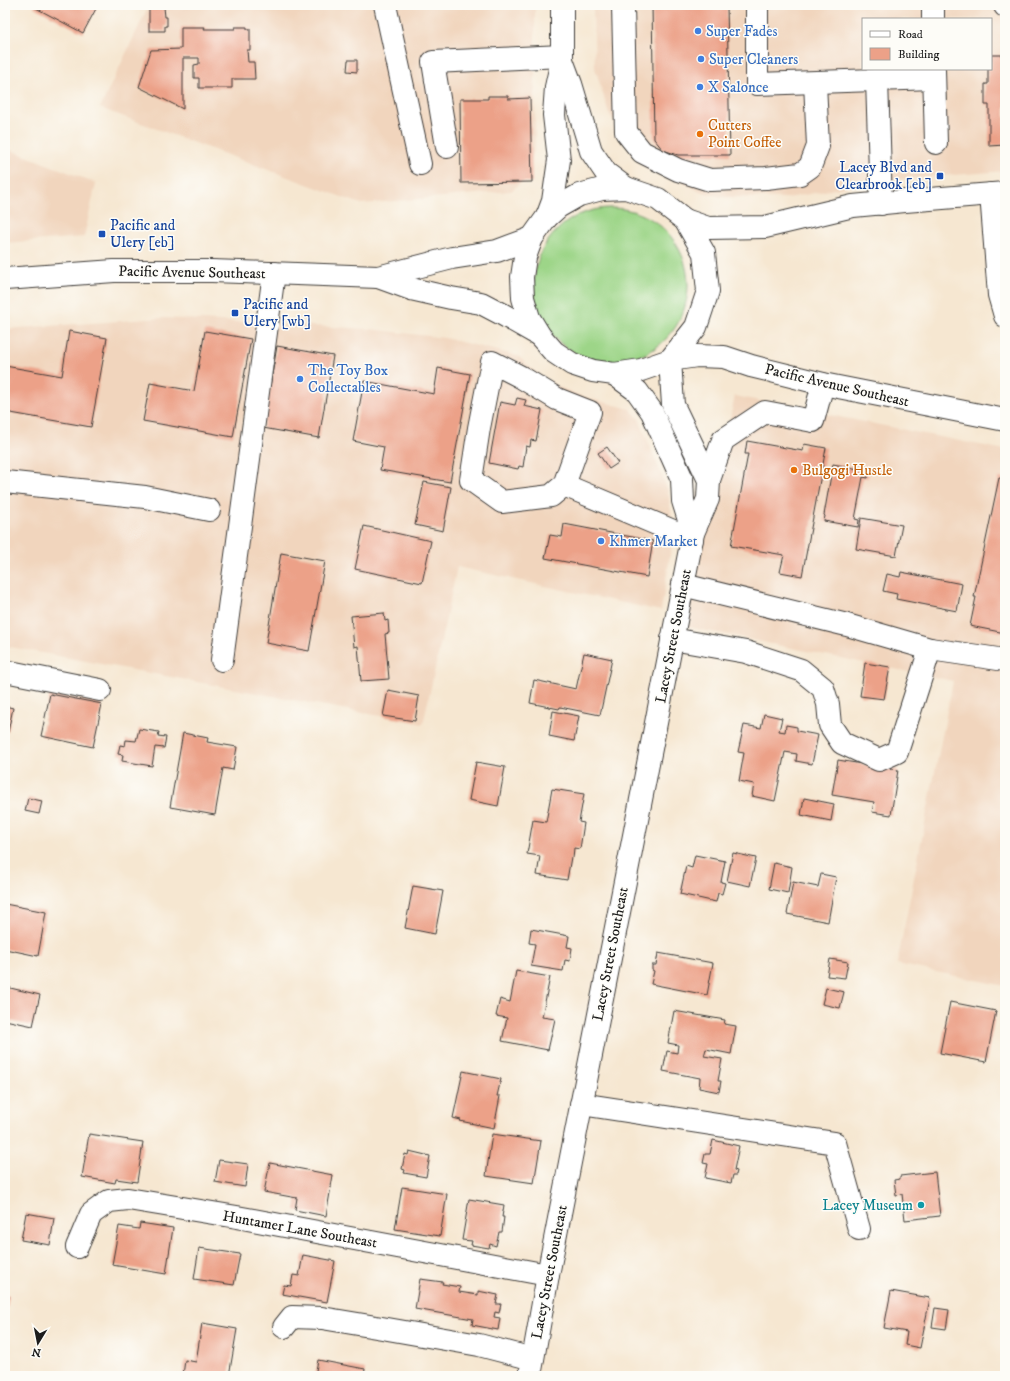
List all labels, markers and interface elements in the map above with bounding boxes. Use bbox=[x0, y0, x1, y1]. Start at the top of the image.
legend bbox=[862, 18, 992, 70]
place label: Super Fades bbox=[706, 22, 777, 41]
marker: Super Fades bbox=[693, 26, 703, 36]
text: Road bbox=[898, 27, 923, 42]
text: Building bbox=[898, 47, 939, 62]
place label: Super Cleaners bbox=[709, 50, 798, 69]
marker: Super Cleaners bbox=[696, 54, 706, 64]
place label: X Salonce bbox=[708, 78, 769, 97]
marker: X Salonce bbox=[695, 82, 705, 92]
place label: Cutters Point Coffee bbox=[708, 116, 781, 152]
marker: Cutters Point Coffee bbox=[695, 129, 705, 139]
place label: Lacey Blvd and Clearbrook [eb] bbox=[835, 158, 933, 194]
marker: Lacey Blvd and Clearbrook [eb] bbox=[935, 171, 945, 181]
place label: Pacific and Ulery [eb] bbox=[110, 216, 176, 252]
marker: Pacific and Ulery [eb] bbox=[97, 229, 107, 239]
street label: Pacific Avenue Southeast bbox=[118, 262, 266, 283]
place label: Pacific and Ulery [wb] bbox=[243, 295, 311, 331]
marker: Pacific and Ulery [wb] bbox=[230, 308, 240, 318]
street label: Pacific Avenue Southeast bbox=[763, 360, 911, 411]
place label: The Toy Box Collectables bbox=[308, 361, 389, 397]
marker: The Toy Box Collectables bbox=[295, 374, 305, 384]
place label: Bulgogi Hustle bbox=[802, 461, 892, 480]
marker: Bulgogi Hustle bbox=[789, 465, 799, 475]
place label: Khmer Market bbox=[609, 532, 698, 551]
marker: Khmer Market bbox=[596, 536, 606, 546]
street label: Lacey Street Southeast bbox=[651, 567, 696, 705]
street label: Lacey Street Southeast bbox=[588, 885, 633, 1023]
place label: Lacey Museum bbox=[822, 1196, 913, 1215]
marker: Lacey Museum bbox=[916, 1200, 926, 1210]
street label: Lacey Street Southeast bbox=[527, 1203, 572, 1341]
street label: Huntamer Lane Southeast bbox=[221, 1207, 379, 1252]
north arrow bbox=[18, 1323, 58, 1363]
text: N bbox=[31, 1344, 42, 1360]

